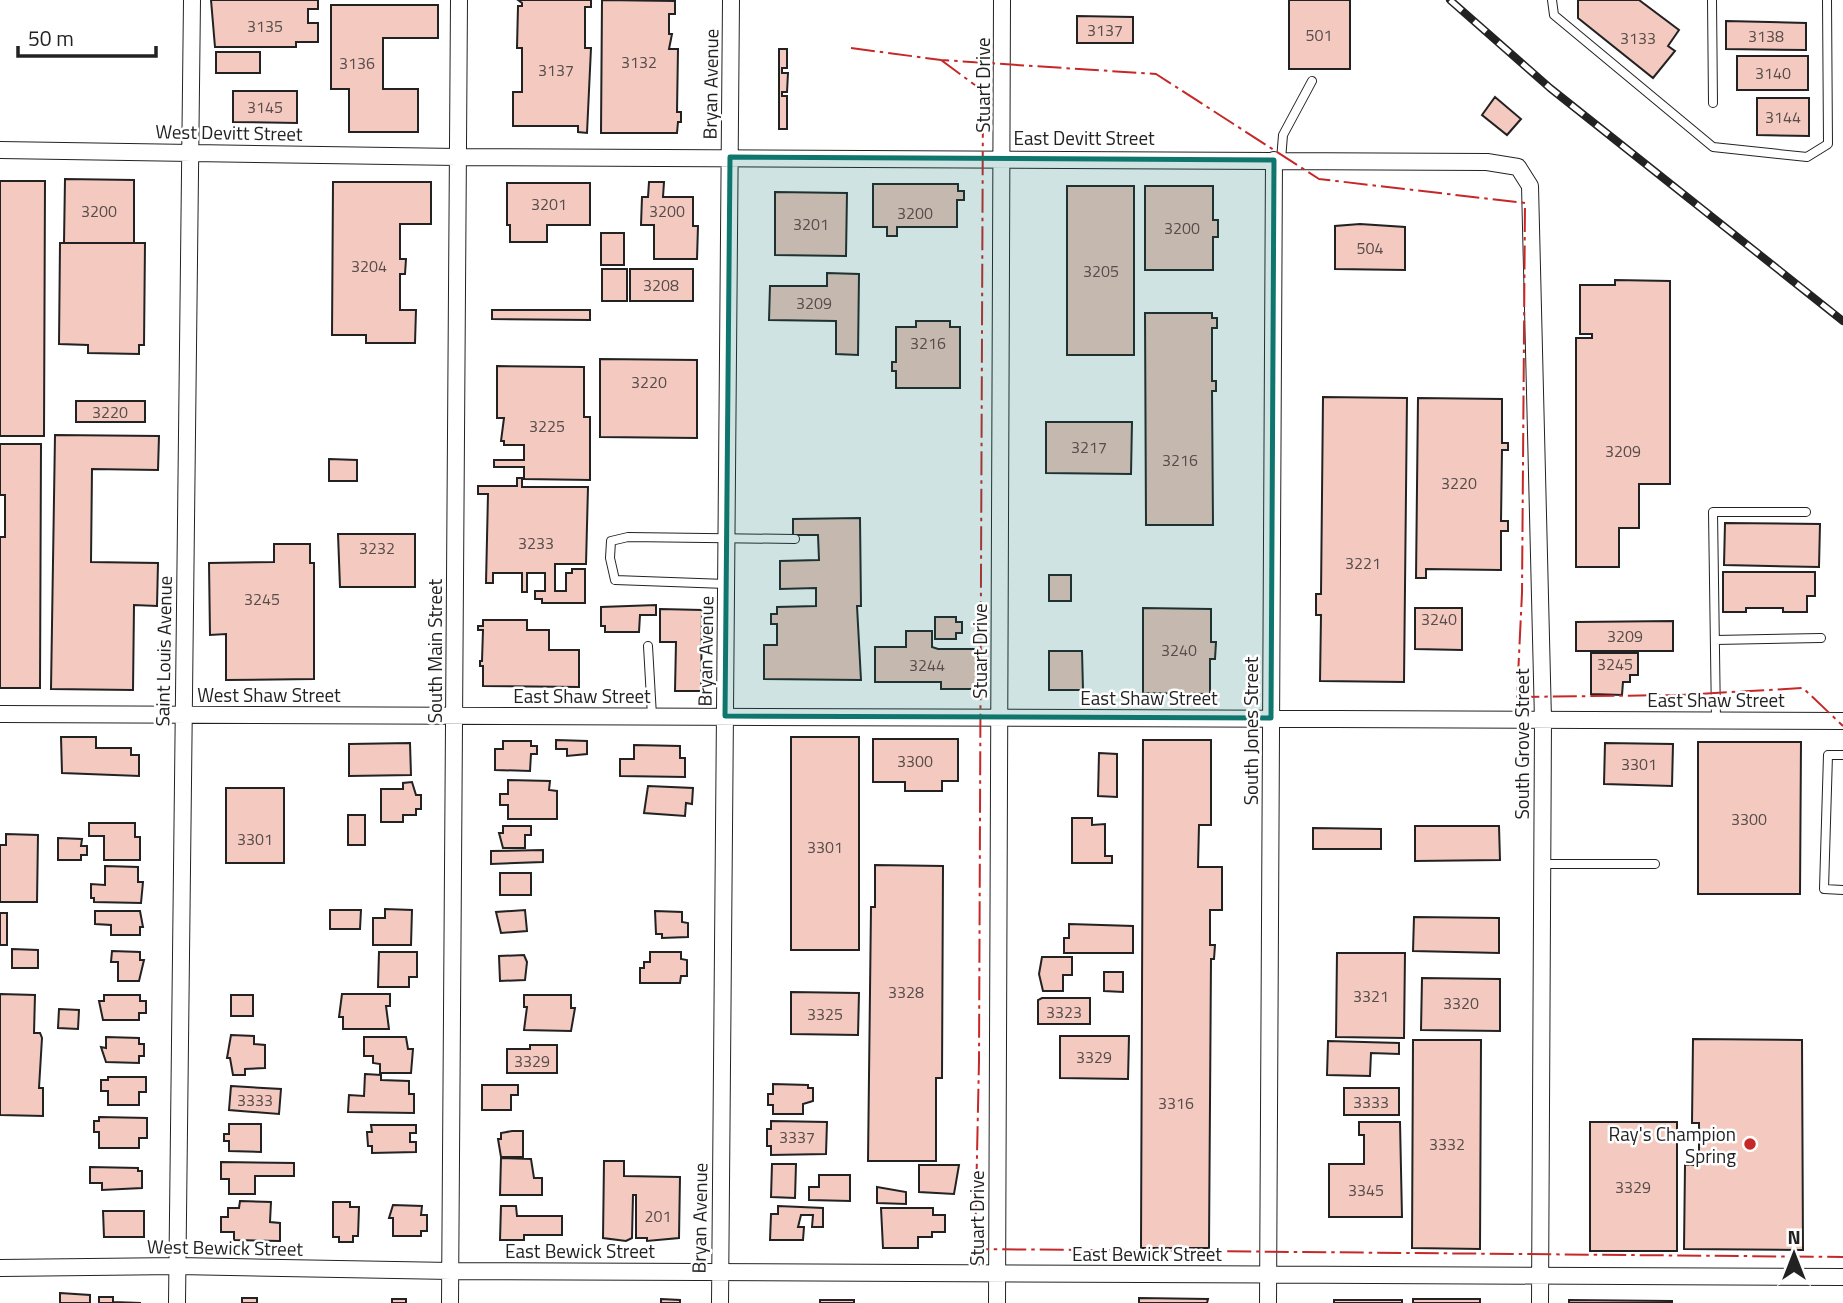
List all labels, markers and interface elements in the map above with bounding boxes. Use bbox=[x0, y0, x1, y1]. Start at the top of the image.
scale bar bbox=[18, 14, 156, 58]
house number: 3135 bbox=[247, 14, 283, 38]
house number: 3137 bbox=[1087, 18, 1123, 42]
text: 50 m bbox=[28, 22, 74, 54]
house number: 501 bbox=[1306, 23, 1332, 47]
house number: 3138 bbox=[1748, 24, 1784, 48]
house number: 3133 bbox=[1620, 26, 1656, 50]
street label: Bryan Avenue bbox=[695, 28, 725, 140]
street label: Stuart Drive bbox=[968, 37, 997, 133]
house number: 3132 bbox=[621, 50, 657, 74]
house number: 3136 bbox=[339, 51, 375, 75]
house number: 3137 bbox=[538, 58, 574, 82]
house number: 3140 bbox=[1755, 61, 1791, 85]
house number: 3145 bbox=[247, 95, 283, 119]
house number: 3144 bbox=[1765, 105, 1801, 129]
street label: West Devitt Street bbox=[155, 116, 303, 148]
street label: East Devitt Street bbox=[1013, 123, 1155, 152]
house number: 3201 bbox=[531, 192, 567, 216]
house number: 3200 bbox=[81, 199, 117, 223]
house number: 3200 bbox=[649, 199, 685, 223]
house number: 3200 bbox=[897, 201, 933, 225]
house number: 3201 bbox=[793, 212, 829, 236]
house number: 3200 bbox=[1164, 216, 1200, 240]
house number: 504 bbox=[1357, 236, 1383, 260]
house number: 3204 bbox=[351, 254, 387, 278]
house number: 3205 bbox=[1083, 259, 1119, 283]
house number: 3208 bbox=[643, 273, 679, 297]
house number: 3209 bbox=[796, 291, 832, 315]
house number: 3216 bbox=[910, 331, 946, 355]
house number: 3220 bbox=[631, 370, 667, 394]
house number: 3220 bbox=[92, 400, 128, 424]
house number: 3225 bbox=[529, 414, 565, 438]
house number: 3217 bbox=[1071, 435, 1107, 459]
house number: 3209 bbox=[1605, 439, 1641, 463]
house number: 3216 bbox=[1162, 448, 1198, 472]
house number: 3220 bbox=[1441, 471, 1477, 495]
house number: 3233 bbox=[518, 531, 554, 555]
house number: 3232 bbox=[359, 536, 395, 560]
house number: 3221 bbox=[1345, 551, 1381, 575]
street label: Saint Louis Avenue bbox=[147, 575, 179, 727]
street label: South Main Street bbox=[420, 578, 449, 723]
house number: 3245 bbox=[244, 587, 280, 611]
street label: Bryan Avenue bbox=[690, 595, 720, 707]
street label: Stuart Drive bbox=[965, 603, 994, 699]
house number: 3240 bbox=[1421, 607, 1457, 631]
house number: 3209 bbox=[1607, 624, 1643, 648]
house number: 3240 bbox=[1161, 638, 1197, 662]
house number: 3245 bbox=[1597, 652, 1633, 676]
house number: 3244 bbox=[909, 653, 945, 677]
street label: South Jones Street bbox=[1236, 656, 1265, 805]
street label: South Grove Street bbox=[1507, 668, 1536, 820]
street label: West Shaw Street bbox=[197, 680, 341, 709]
street label: East Shaw Street bbox=[513, 681, 651, 710]
street label: East Shaw Street bbox=[1080, 683, 1218, 712]
street label: East Shaw Street bbox=[1647, 685, 1785, 714]
house number: 3300 bbox=[897, 749, 933, 773]
house number: 3301 bbox=[1621, 752, 1657, 776]
house number: 3300 bbox=[1731, 807, 1767, 831]
house number: 3301 bbox=[237, 827, 273, 851]
house number: 3301 bbox=[807, 835, 843, 859]
house number: 3328 bbox=[888, 980, 924, 1004]
house number: 3321 bbox=[1353, 984, 1389, 1008]
house number: 3320 bbox=[1443, 991, 1479, 1015]
house number: 3323 bbox=[1046, 1000, 1082, 1024]
house number: 3325 bbox=[807, 1002, 843, 1026]
house number: 3329 bbox=[1076, 1045, 1112, 1069]
house number: 3329 bbox=[514, 1049, 550, 1073]
house number: 3333 bbox=[237, 1088, 273, 1112]
house number: 3333 bbox=[1353, 1090, 1389, 1114]
house number: 3316 bbox=[1158, 1091, 1194, 1115]
place label: Ray's Champion Spring bbox=[1608, 1119, 1736, 1170]
house number: 3337 bbox=[779, 1125, 815, 1149]
house number: 3332 bbox=[1429, 1132, 1465, 1156]
marker: Ray's Champion Spring bbox=[1742, 1136, 1758, 1152]
street label: Bryan Avenue bbox=[684, 1162, 714, 1274]
street label: Stuart Drive bbox=[962, 1170, 991, 1266]
house number: 3329 bbox=[1615, 1175, 1651, 1199]
house number: 3345 bbox=[1348, 1178, 1384, 1202]
house number: 201 bbox=[645, 1204, 671, 1228]
north arrow bbox=[1759, 1219, 1829, 1289]
text: N bbox=[1787, 1222, 1801, 1251]
street label: West Bewick Street bbox=[147, 1231, 304, 1263]
street label: East Bewick Street bbox=[505, 1236, 655, 1265]
street label: East Bewick Street bbox=[1072, 1239, 1222, 1268]

